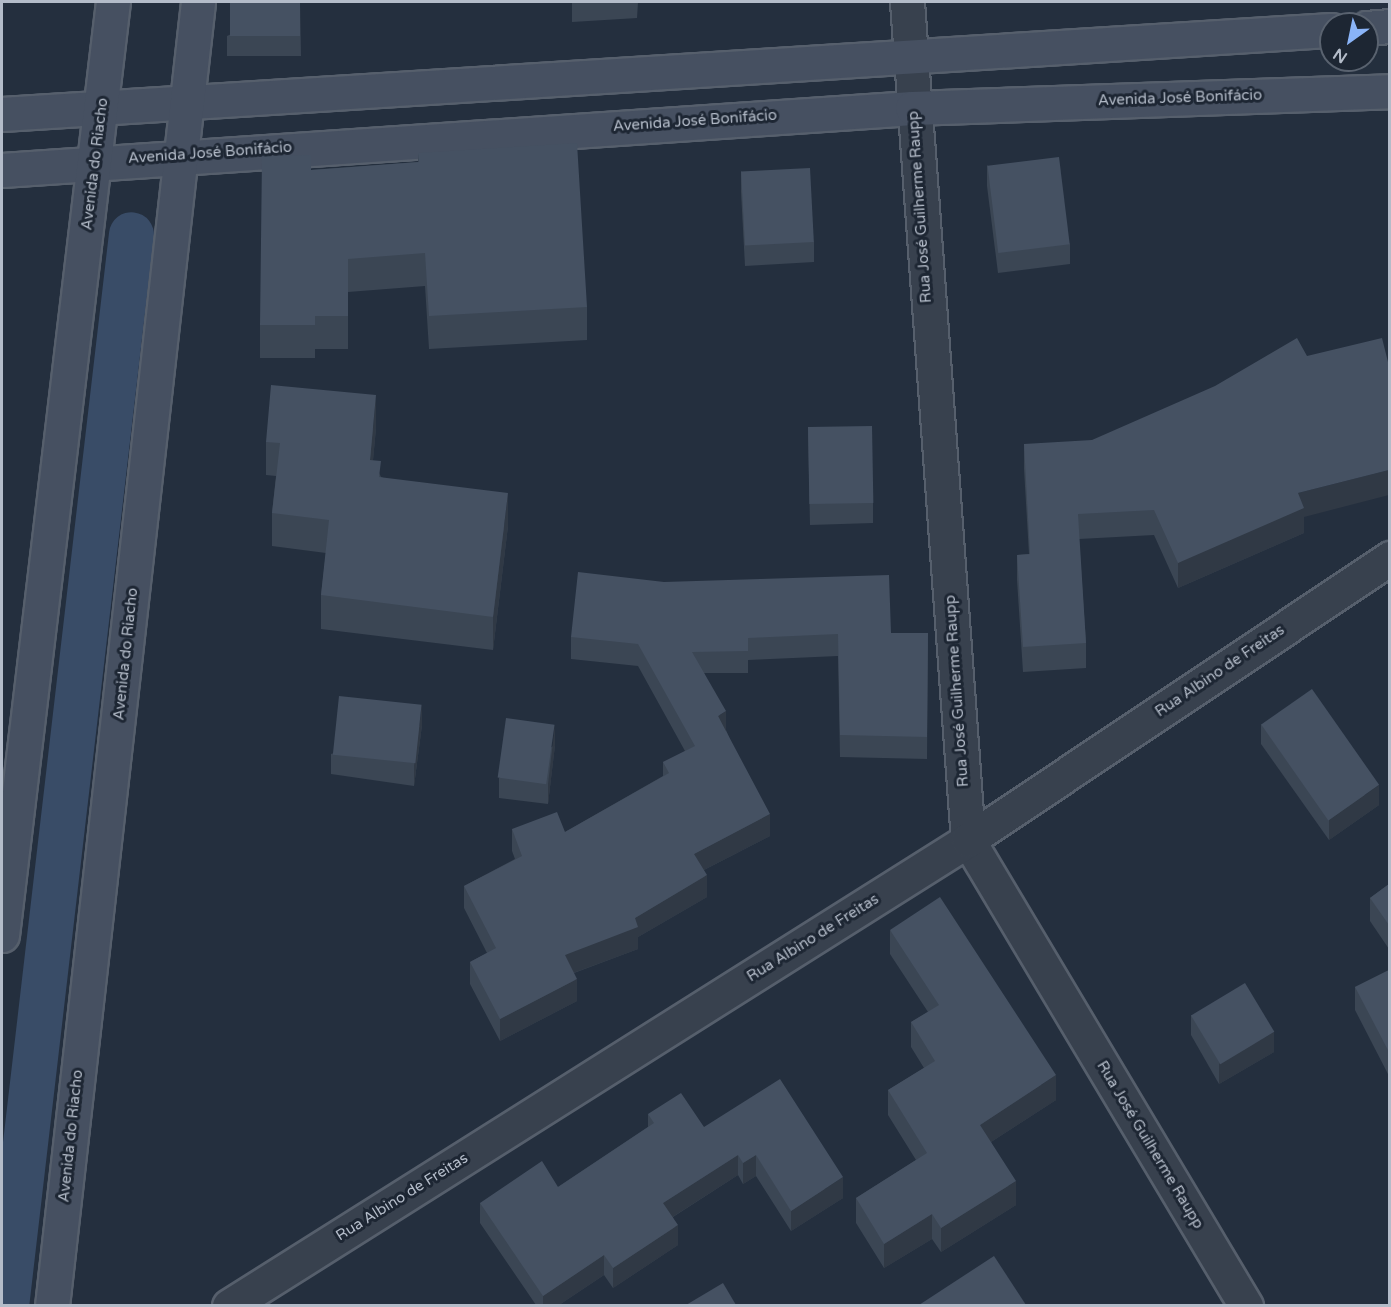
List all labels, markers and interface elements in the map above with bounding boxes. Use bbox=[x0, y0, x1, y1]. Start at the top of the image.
north arrow bbox=[1319, 12, 1379, 72]
text: N bbox=[1329, 44, 1351, 67]
street label: Avenida José Bonifácio bbox=[1098, 86, 1262, 110]
street label: Avenida do Riacho bbox=[78, 97, 112, 231]
street label: Avenida José Bonifácio bbox=[612, 106, 778, 136]
street label: Rua José Guilherme Raupp bbox=[904, 110, 936, 304]
street label: Avenida José Bonifácio bbox=[127, 138, 293, 168]
street label: Avenida do Riacho bbox=[110, 587, 142, 721]
street label: Rua José Guilherme Raupp bbox=[941, 594, 973, 788]
street label: Rua Albino de Freitas bbox=[1152, 621, 1288, 721]
street label: Rua Albino de Freitas bbox=[744, 890, 882, 986]
street label: Rua José Guilherme Raupp bbox=[1093, 1058, 1207, 1232]
street label: Avenida do Riacho bbox=[55, 1069, 87, 1203]
street label: Rua Albino de Freitas bbox=[333, 1149, 471, 1245]

